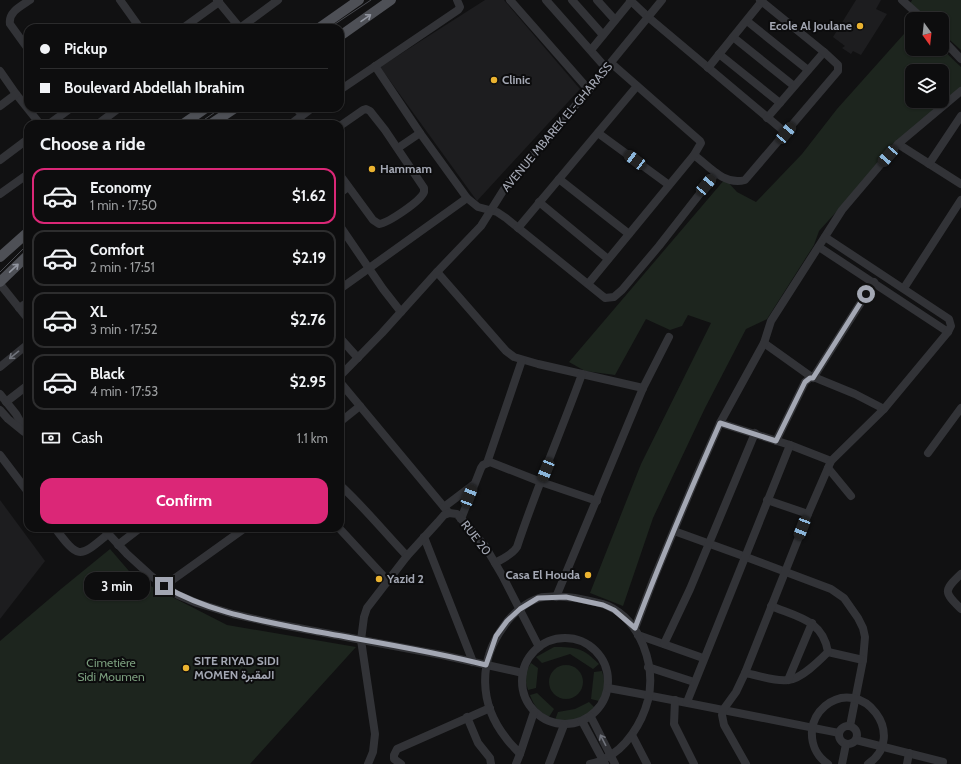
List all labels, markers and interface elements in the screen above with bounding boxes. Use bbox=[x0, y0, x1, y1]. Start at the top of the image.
north arrow bbox=[905, 12, 949, 56]
map controls bbox=[905, 12, 949, 108]
one-way arrow bbox=[360, 14, 371, 22]
place label: Ecole Al Joulane bbox=[769, 18, 852, 33]
marker: Ecole Al Joulane bbox=[855, 21, 865, 31]
text: Pickup bbox=[64, 40, 107, 58]
street label: AVENUE MBAREK EL-GHARASS bbox=[498, 59, 615, 195]
button: layers bbox=[905, 64, 949, 108]
place label: Clinic bbox=[502, 72, 531, 87]
marker: Clinic bbox=[489, 75, 499, 85]
text: Boulevard Abdellah Ibrahim bbox=[64, 79, 244, 97]
car bbox=[774, 120, 798, 146]
text: Choose a ride bbox=[40, 133, 145, 155]
car bbox=[876, 143, 900, 169]
car bbox=[622, 148, 648, 172]
place label: Hammam bbox=[380, 161, 432, 176]
marker: Hammam bbox=[367, 164, 377, 174]
car bbox=[694, 172, 718, 198]
icon: car bbox=[42, 178, 78, 214]
text: Economy bbox=[90, 179, 151, 197]
text: $1.62 bbox=[292, 187, 326, 205]
text: 1 min · 17:50 bbox=[90, 197, 157, 213]
icon: car bbox=[42, 240, 78, 276]
text: Comfort bbox=[90, 241, 144, 259]
text: $2.19 bbox=[292, 249, 326, 267]
text: 2 min · 17:51 bbox=[90, 259, 155, 275]
one-way arrow bbox=[9, 263, 19, 273]
route start bbox=[857, 285, 875, 303]
icon: car bbox=[42, 302, 78, 338]
text: XL bbox=[90, 303, 107, 321]
text: $2.76 bbox=[290, 311, 326, 329]
text: 3 min · 17:52 bbox=[90, 321, 158, 337]
one-way arrow bbox=[9, 351, 19, 360]
icon: car bbox=[42, 364, 78, 400]
text: Black bbox=[90, 365, 125, 383]
text: $2.95 bbox=[290, 373, 326, 391]
text: 4 min · 17:53 bbox=[90, 383, 158, 399]
icon: cash bbox=[40, 427, 62, 449]
text: Cash bbox=[72, 429, 103, 447]
text: 1.1 km bbox=[297, 430, 328, 446]
car bbox=[536, 457, 556, 483]
button: Confirm bbox=[40, 478, 328, 524]
car bbox=[459, 483, 479, 509]
car bbox=[792, 515, 812, 541]
street label: RUE 20 bbox=[458, 517, 495, 558]
place label: Casa El Houda bbox=[505, 567, 580, 582]
marker: Casa El Houda bbox=[583, 570, 593, 580]
place label: Yazid 2 bbox=[386, 571, 424, 586]
callout: 3 min bbox=[84, 572, 150, 600]
marker: Yazid 2 bbox=[374, 574, 384, 584]
route end bbox=[155, 577, 173, 595]
text: 3 min bbox=[101, 578, 133, 594]
place label: SITE RIYAD SIDI MOMEN المقبرة bbox=[194, 653, 279, 683]
park label: Cimetière Sidi Moumen bbox=[77, 655, 145, 684]
marker: SITE RIYAD SIDI MOMEN المقبرة bbox=[181, 663, 191, 673]
one-way arrow bbox=[599, 735, 606, 747]

